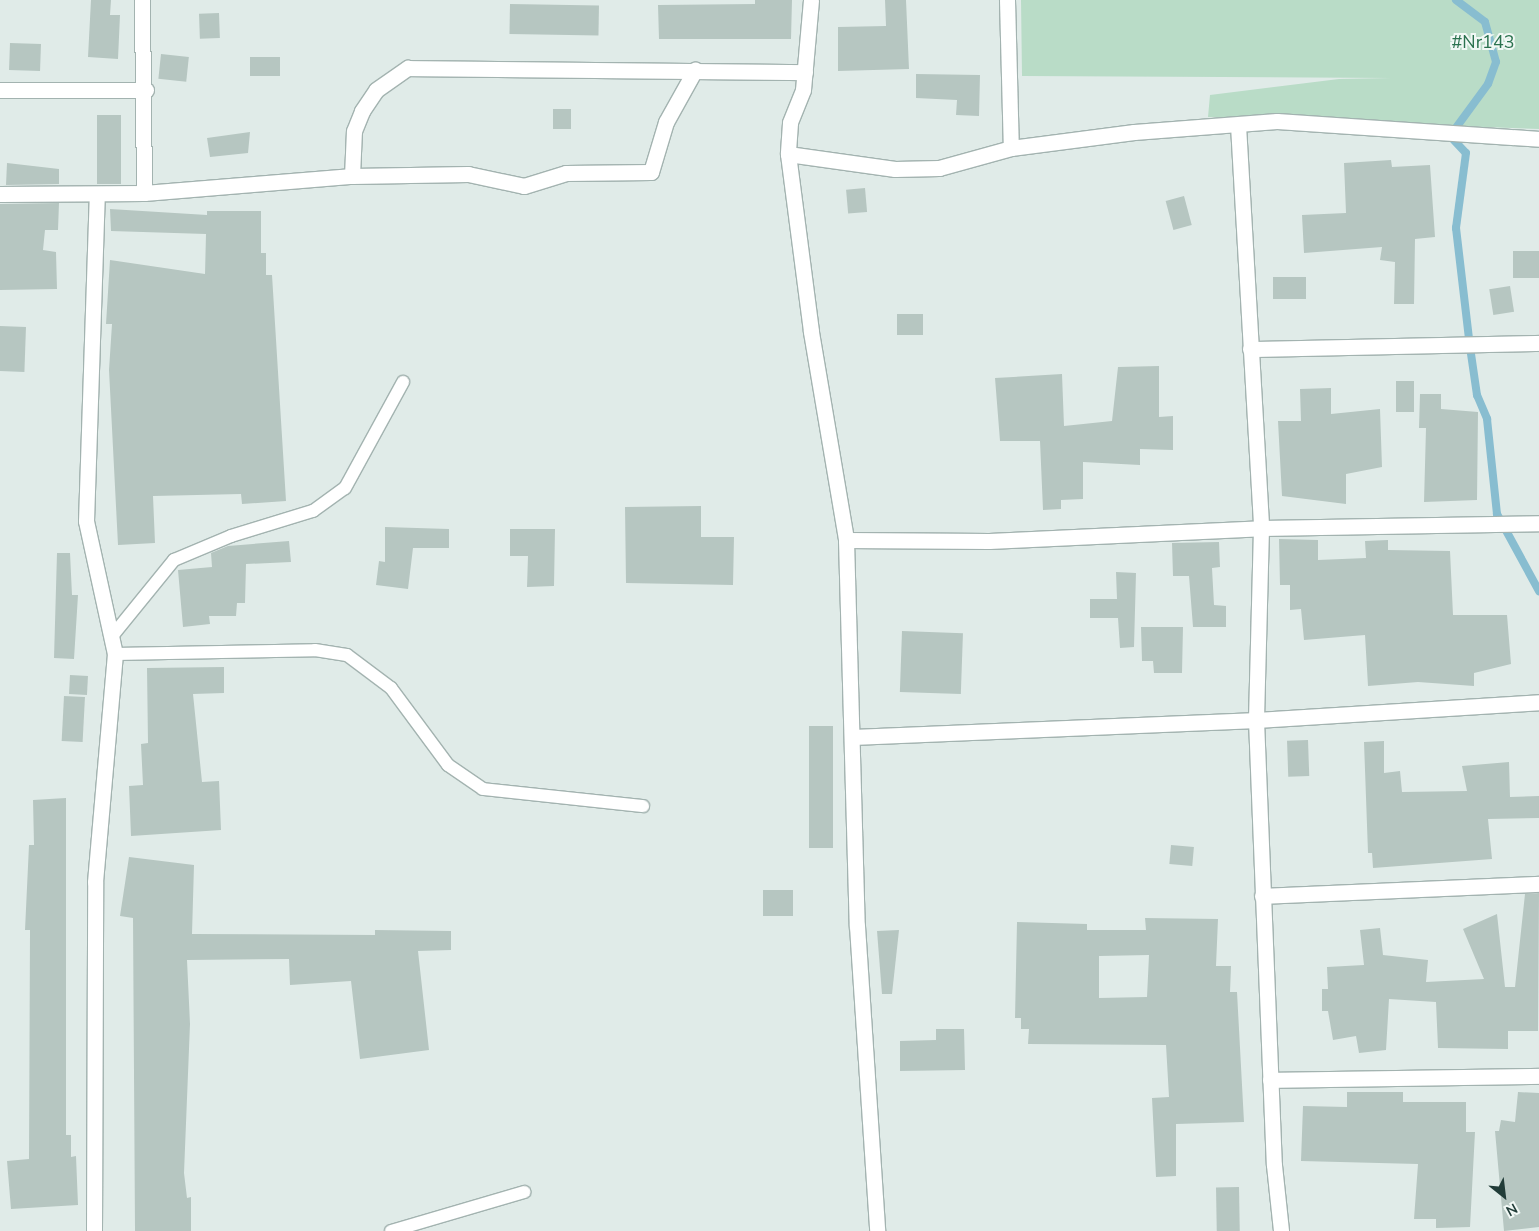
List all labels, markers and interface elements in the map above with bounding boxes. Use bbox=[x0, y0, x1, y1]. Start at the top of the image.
park label: #Nr143 bbox=[1452, 31, 1514, 53]
north arrow bbox=[1479, 1171, 1529, 1221]
text: N bbox=[1502, 1199, 1521, 1220]

